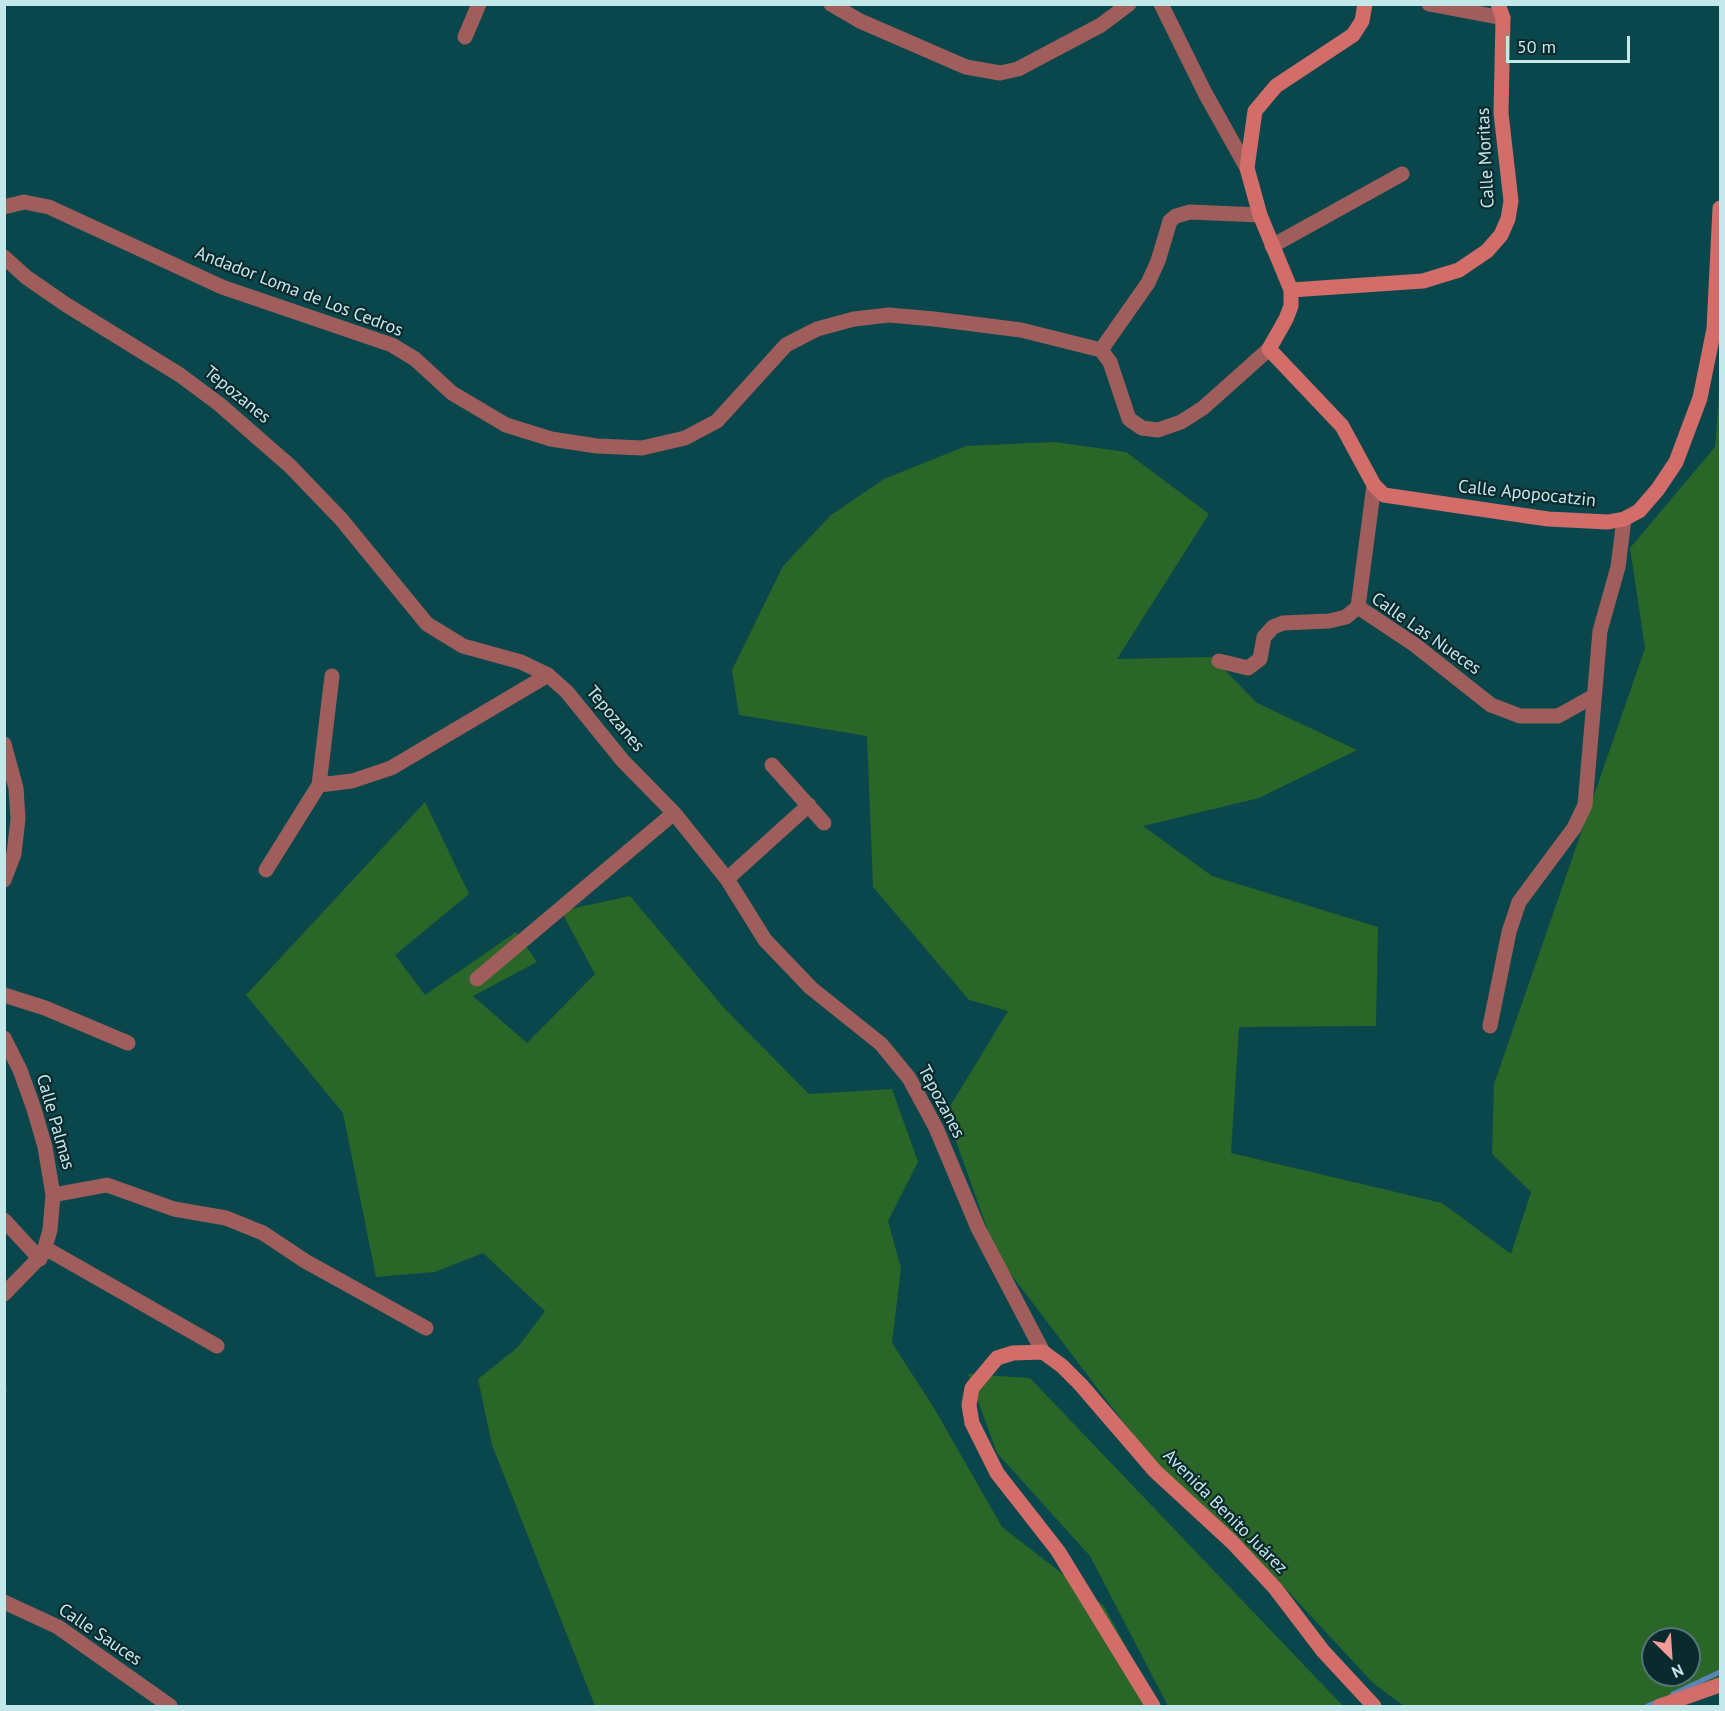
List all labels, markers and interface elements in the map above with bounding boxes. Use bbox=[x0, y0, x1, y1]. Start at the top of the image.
scale bar bbox=[1509, 24, 1634, 62]
text: 50 m bbox=[1517, 35, 1556, 58]
street label: Calle Moritas bbox=[1473, 107, 1499, 209]
street label: Andador Loma de Los Cedros bbox=[192, 242, 406, 342]
street label: Tepozanes bbox=[199, 362, 275, 428]
street label: Calle Apopocatzin bbox=[1457, 476, 1597, 512]
street label: Calle Las Nueces bbox=[1367, 588, 1485, 680]
street label: Tepozanes bbox=[581, 682, 649, 756]
street label: Tepozanes bbox=[913, 1062, 969, 1142]
street label: Calle Palmas bbox=[31, 1072, 79, 1172]
street label: Avenida Benito Juárez bbox=[1158, 1445, 1292, 1579]
street label: Calle Sauces bbox=[54, 1599, 146, 1671]
north arrow bbox=[1641, 1627, 1701, 1687]
text: N bbox=[1669, 1660, 1687, 1683]

